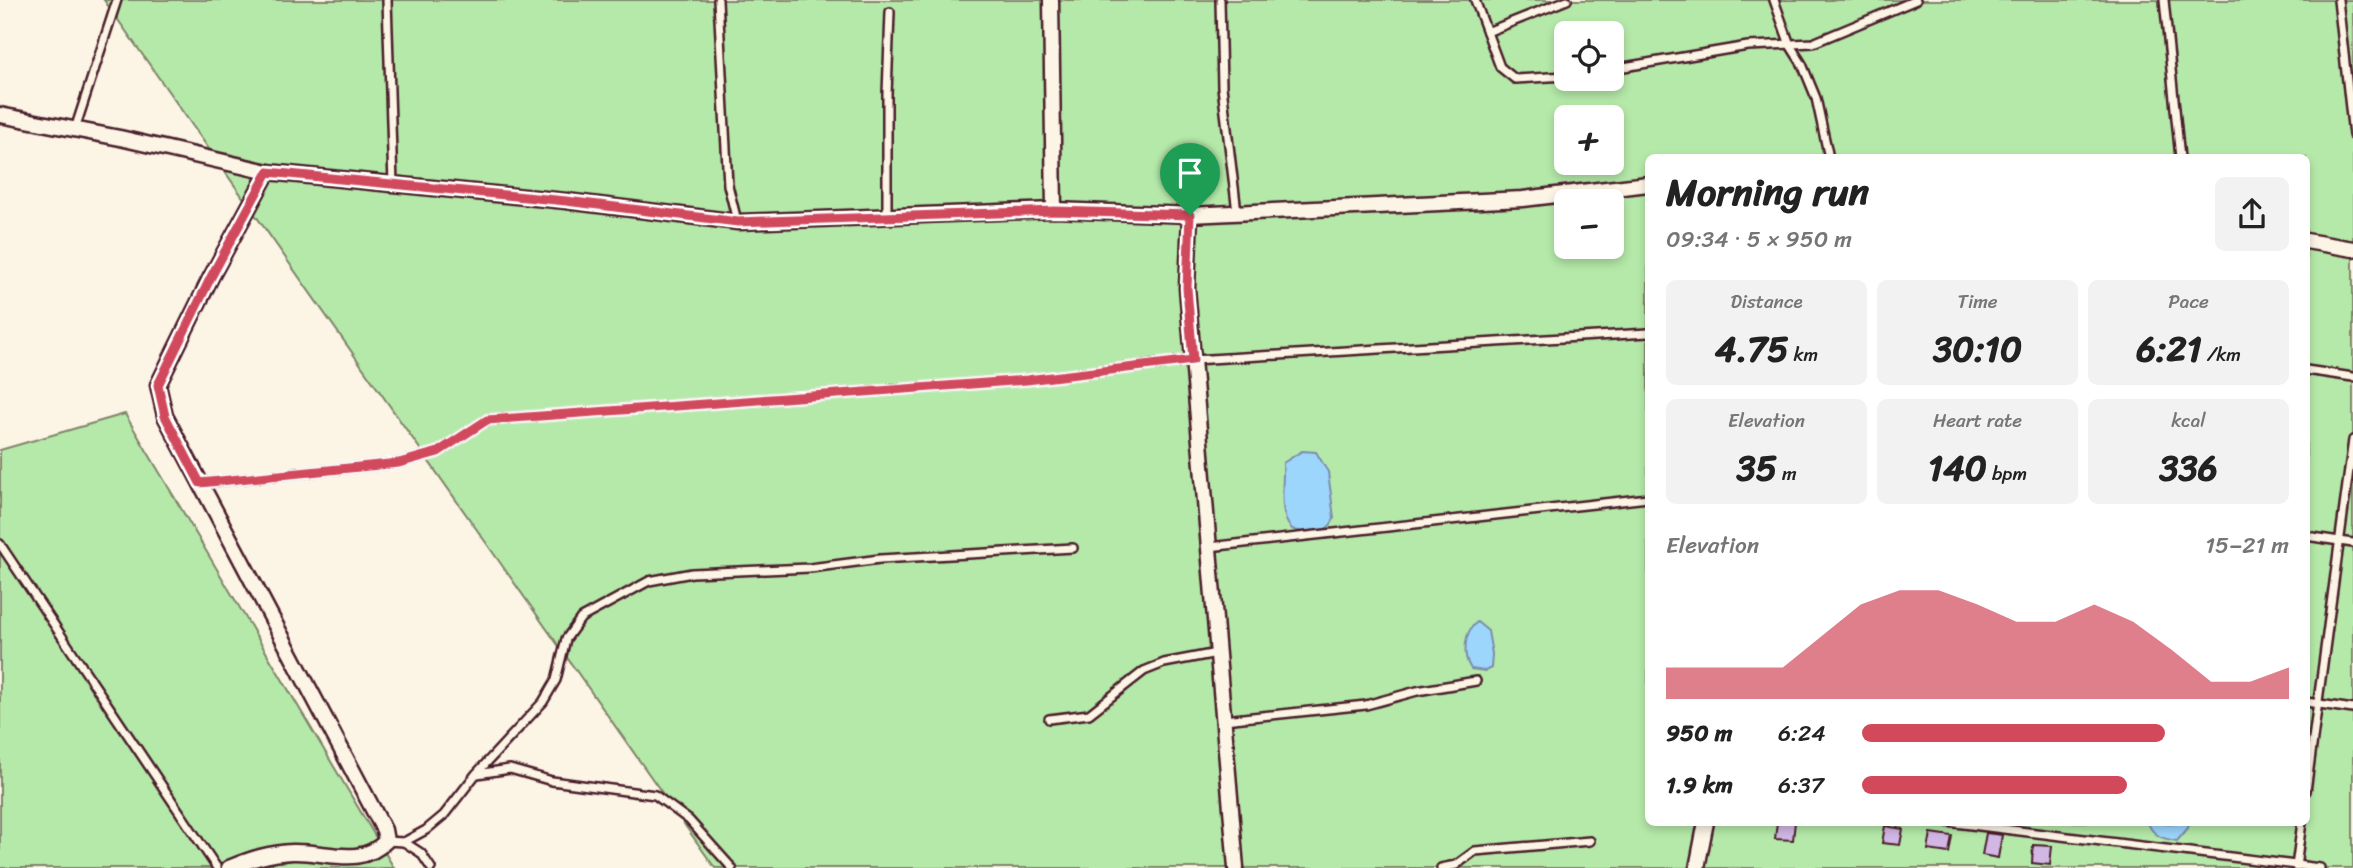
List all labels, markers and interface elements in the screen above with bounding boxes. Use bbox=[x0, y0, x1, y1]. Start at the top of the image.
map controls bbox=[1554, 21, 1624, 259]
button: locate bbox=[1554, 21, 1624, 91]
button: + bbox=[1554, 105, 1624, 175]
pin bbox=[1160, 143, 1220, 215]
icon: arrive bbox=[1171, 154, 1209, 192]
text: Morning run bbox=[1666, 159, 1869, 226]
button: share bbox=[2215, 177, 2289, 251]
button: − bbox=[1554, 189, 1624, 259]
text: 09:34 · 5 × 950 m bbox=[1666, 219, 1852, 260]
text: Distance bbox=[1730, 285, 1803, 318]
text: Time bbox=[1957, 285, 1998, 318]
text: Pace bbox=[2168, 285, 2209, 318]
text: 4.75 bbox=[1715, 318, 1789, 380]
text: 30:10 bbox=[1933, 318, 2022, 380]
text: 6:21 bbox=[2136, 318, 2202, 380]
text: km bbox=[1789, 338, 1818, 371]
text: /km bbox=[2202, 338, 2241, 371]
text: Elevation bbox=[1728, 404, 1805, 437]
text: Heart rate bbox=[1933, 404, 2022, 437]
text: kcal bbox=[2171, 404, 2206, 437]
text: 35 bbox=[1736, 437, 1777, 499]
text: 140 bbox=[1928, 437, 1987, 499]
text: 336 bbox=[2159, 437, 2218, 499]
text: m bbox=[1777, 457, 1797, 490]
text: bpm bbox=[1987, 457, 2027, 490]
text: Elevation bbox=[1666, 525, 1759, 566]
text: 15–21 m bbox=[2205, 525, 2289, 566]
text: 950 m bbox=[1666, 713, 1732, 754]
text: 6:24 bbox=[1778, 713, 1826, 754]
text: 1.9 km bbox=[1666, 765, 1733, 806]
text: 6:37 bbox=[1778, 765, 1824, 806]

